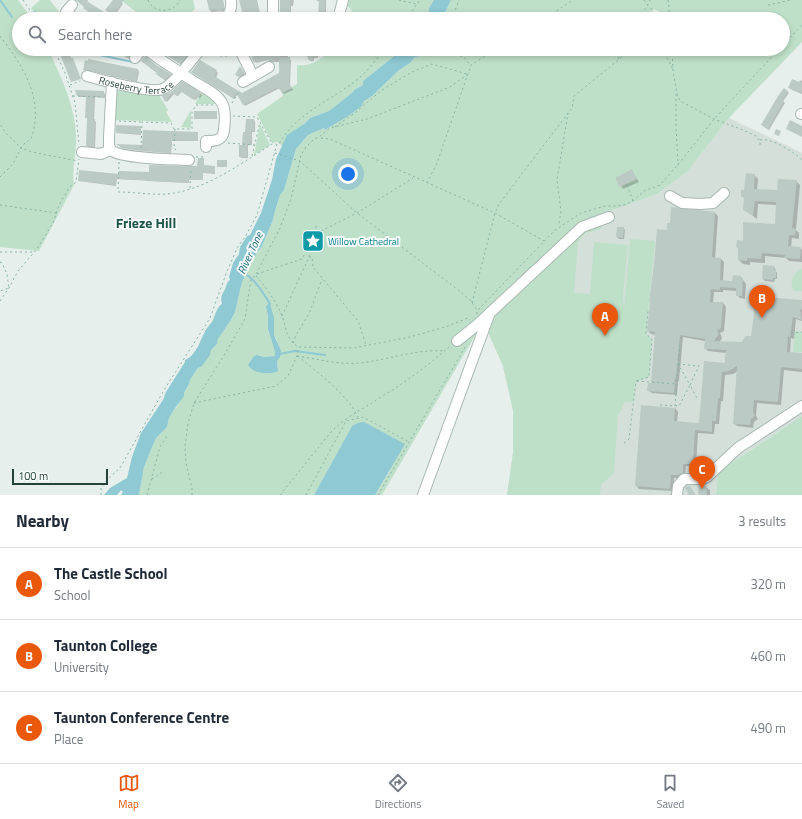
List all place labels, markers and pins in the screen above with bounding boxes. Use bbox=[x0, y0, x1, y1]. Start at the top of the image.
place icon: Willow Cathedral bbox=[300, 228, 326, 254]
place label: Willow Cathedral bbox=[328, 234, 399, 249]
pin: B bbox=[749, 285, 775, 318]
pin: A bbox=[592, 303, 618, 336]
pin: C bbox=[689, 456, 715, 489]

